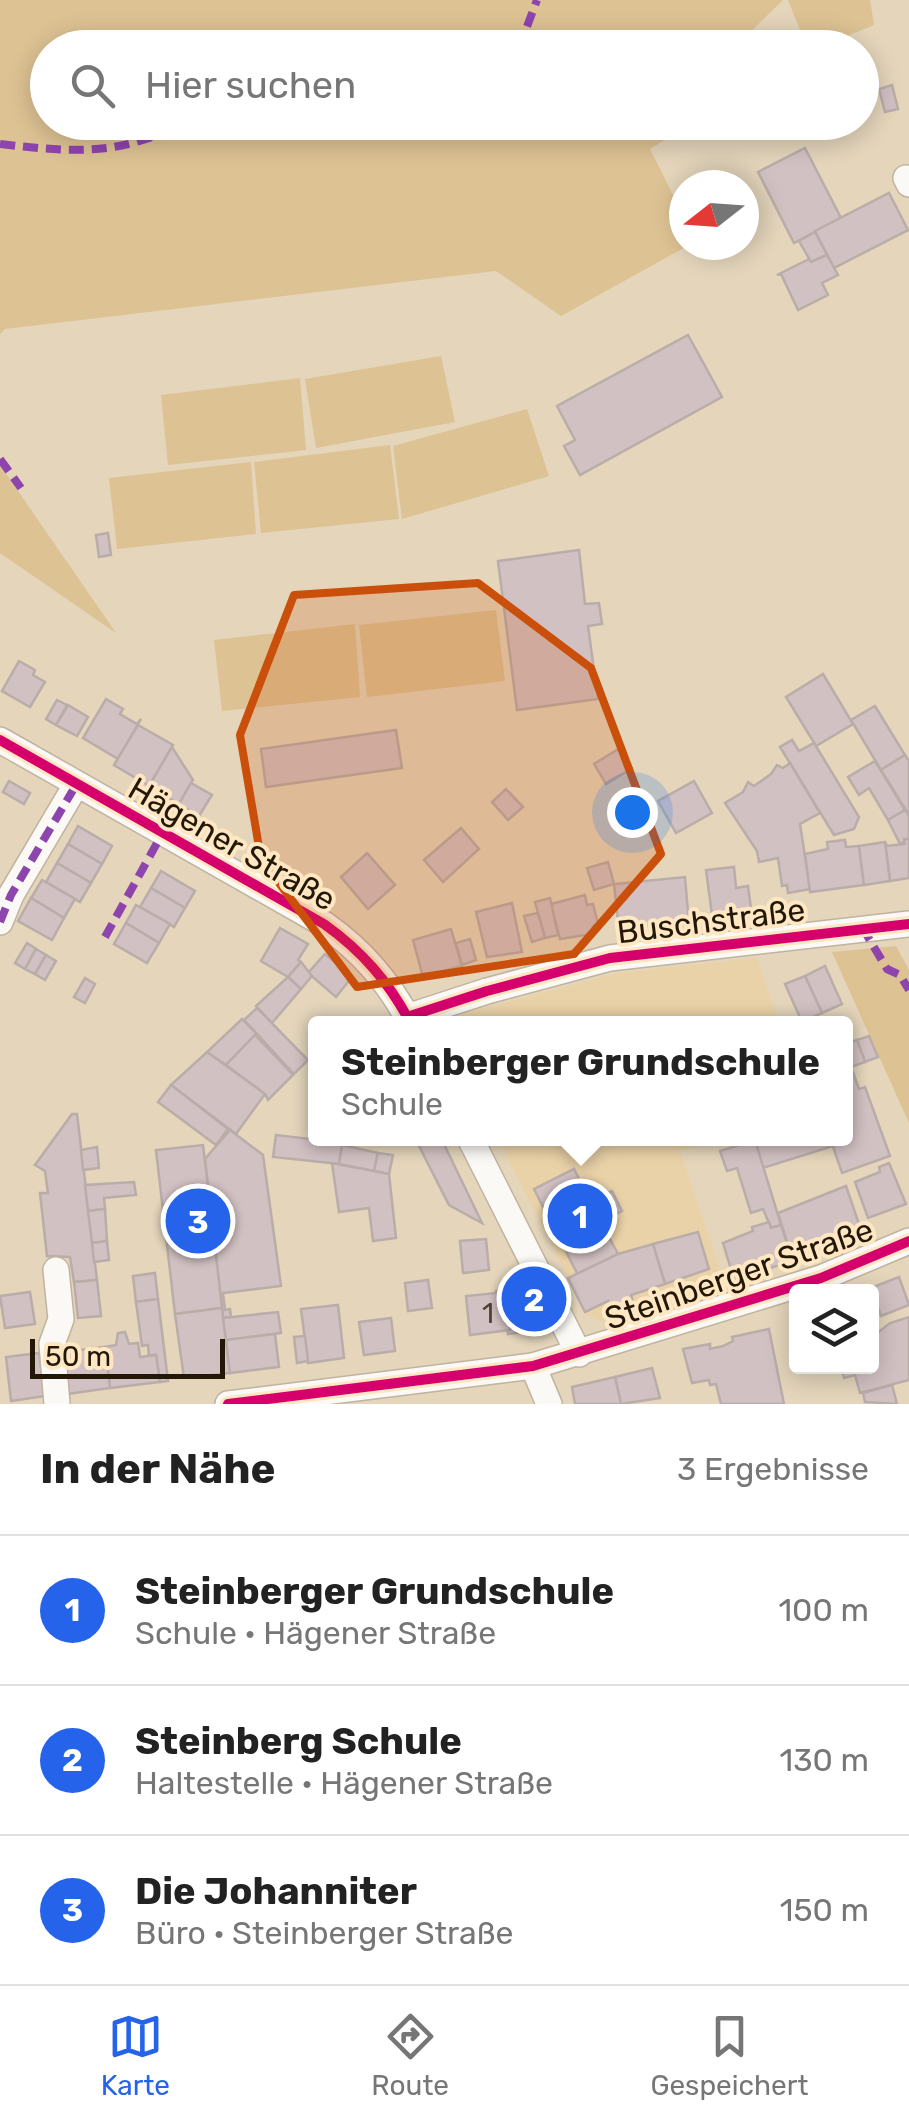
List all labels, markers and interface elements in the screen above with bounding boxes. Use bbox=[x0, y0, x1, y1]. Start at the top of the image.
search box bbox=[30, 30, 879, 140]
icon: search bbox=[65, 58, 120, 113]
text: Hier suchen bbox=[145, 62, 356, 108]
north arrow bbox=[669, 170, 759, 260]
street label: Hägener Straße bbox=[122, 769, 342, 919]
your location bbox=[607, 787, 658, 838]
street label: Buschstraße bbox=[615, 891, 807, 951]
popup bbox=[308, 1016, 853, 1146]
text: Steinberger Grundschule bbox=[341, 1039, 820, 1085]
text: Schule bbox=[341, 1085, 443, 1123]
pin: 1 bbox=[548, 1178, 612, 1254]
pin: 3 bbox=[166, 1184, 230, 1258]
street label: Steinberger Straße bbox=[600, 1210, 878, 1338]
pin: 2 bbox=[502, 1262, 566, 1336]
map controls bbox=[789, 1284, 879, 1374]
button: layers bbox=[789, 1284, 879, 1374]
house number: 1 bbox=[482, 1297, 494, 1330]
scale bar bbox=[30, 1334, 225, 1378]
text: 50 m bbox=[45, 1340, 111, 1373]
text: In der Nähe bbox=[40, 1444, 275, 1494]
text: 3 Ergebnisse bbox=[677, 1450, 869, 1488]
text: Steinberger Grundschule bbox=[135, 1568, 614, 1614]
text: 1 bbox=[65, 1591, 80, 1629]
text: 100 m bbox=[778, 1591, 869, 1629]
text: Schule · Hägener Straße bbox=[135, 1614, 496, 1652]
text: Steinberg Schule bbox=[135, 1718, 462, 1764]
text: 2 bbox=[62, 1741, 83, 1779]
text: 130 m bbox=[779, 1741, 869, 1779]
text: Haltestelle · Hägener Straße bbox=[135, 1764, 553, 1802]
text: Die Johanniter bbox=[135, 1868, 417, 1914]
text: 3 bbox=[62, 1891, 83, 1929]
text: 150 m bbox=[780, 1891, 869, 1929]
text: Büro · Steinberger Straße bbox=[135, 1914, 513, 1952]
tab: Karte bbox=[101, 2009, 170, 2102]
tab: Route bbox=[371, 2009, 449, 2102]
tab: Gespeichert bbox=[650, 2009, 808, 2102]

